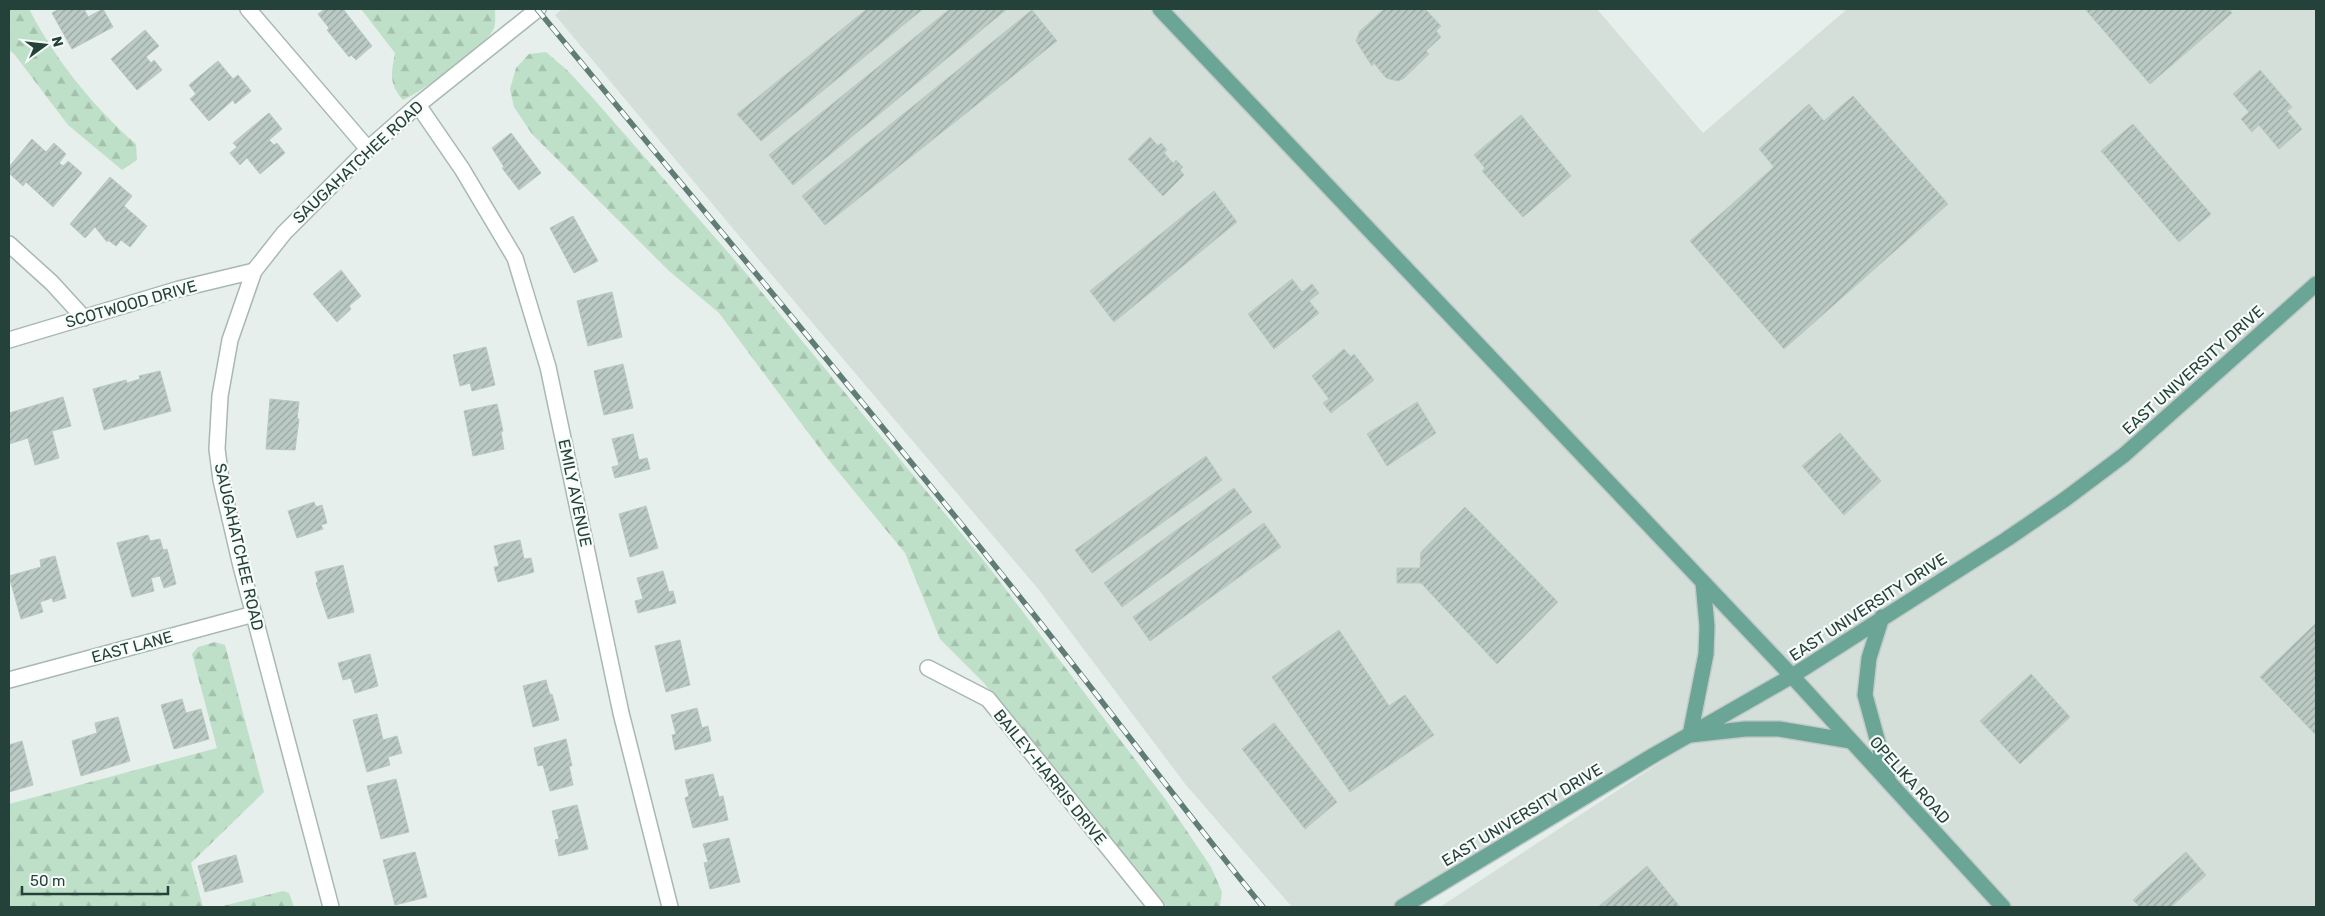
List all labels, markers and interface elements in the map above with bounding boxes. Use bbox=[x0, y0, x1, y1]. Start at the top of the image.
north arrow bbox=[20, 20, 70, 70]
text: N bbox=[48, 35, 67, 49]
street label: SAUGAHATCHEE ROAD bbox=[289, 97, 427, 227]
street label: SCOTWOOD DRIVE bbox=[63, 276, 199, 332]
street label: EAST UNIVERSITY DRIVE bbox=[2118, 301, 2268, 439]
street label: EMILY AVENUE bbox=[554, 437, 596, 549]
street label: SAUGAHATCHEE ROAD bbox=[210, 461, 268, 633]
street label: EAST UNIVERSITY DRIVE bbox=[1786, 549, 1950, 665]
street label: EAST LANE bbox=[89, 627, 175, 667]
street label: BAILEY-HARRIS DRIVE bbox=[990, 705, 1110, 849]
street label: OPELIKA ROAD bbox=[1866, 732, 1954, 828]
street label: EAST UNIVERSITY DRIVE bbox=[1438, 760, 1606, 870]
scale bar bbox=[22, 864, 169, 896]
text: 50 m bbox=[30, 872, 65, 890]

